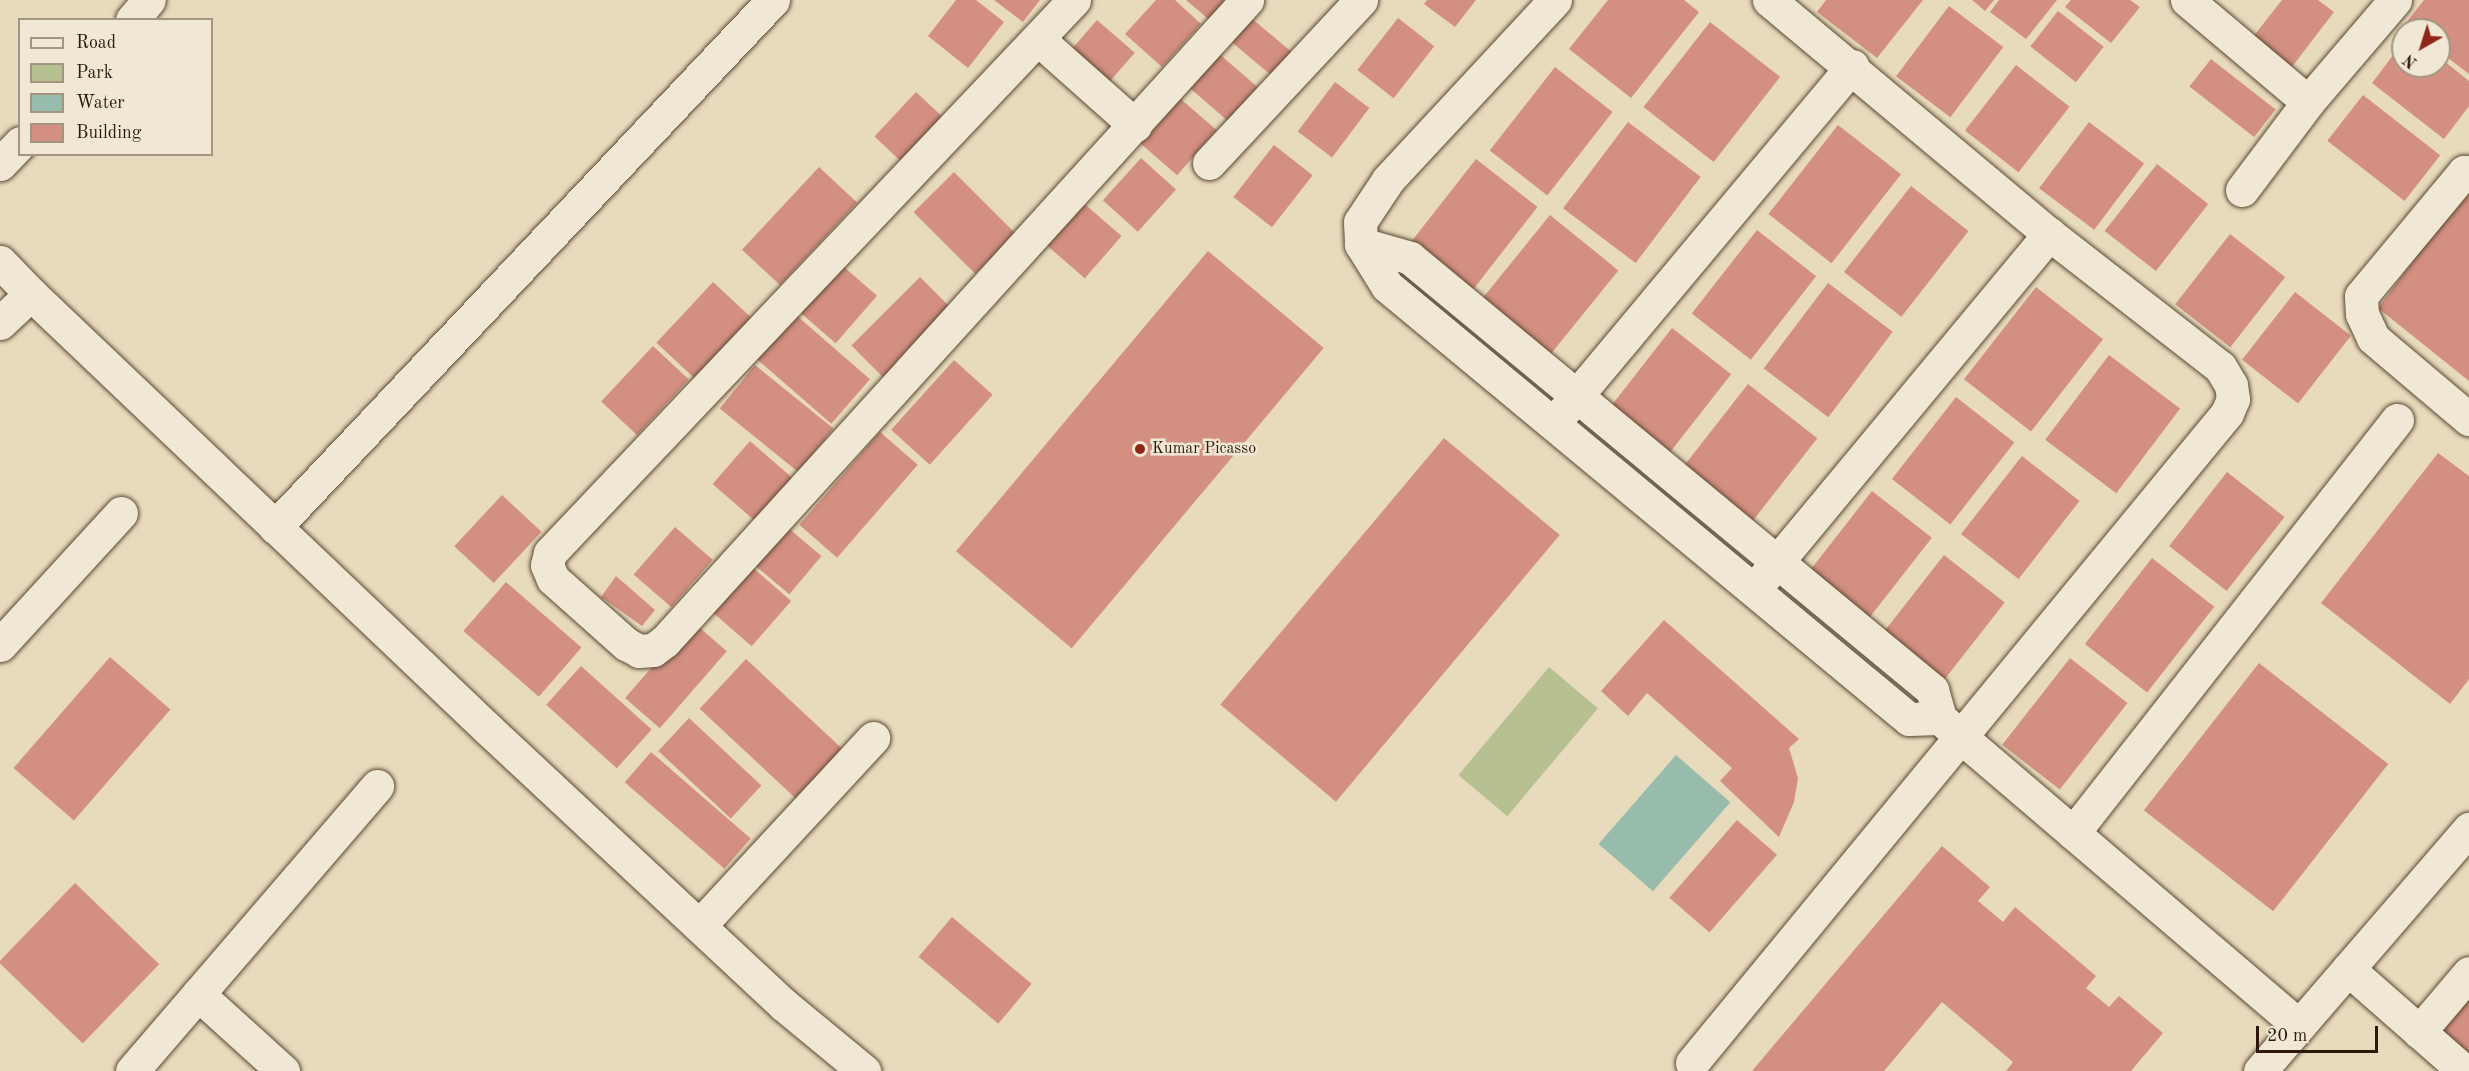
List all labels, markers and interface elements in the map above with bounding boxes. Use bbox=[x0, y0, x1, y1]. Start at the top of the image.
legend bbox=[18, 18, 213, 156]
north arrow bbox=[2391, 18, 2451, 78]
text: Road bbox=[76, 34, 116, 52]
text: N bbox=[2401, 50, 2421, 71]
text: Park bbox=[76, 64, 113, 82]
text: Water bbox=[76, 94, 125, 112]
text: Building bbox=[76, 124, 141, 142]
place label: Kumar Picasso bbox=[1152, 439, 1256, 459]
marker: Kumar Picasso bbox=[1133, 442, 1147, 456]
scale bar bbox=[2259, 1014, 2380, 1052]
text: 20 m bbox=[2267, 1027, 2307, 1045]

